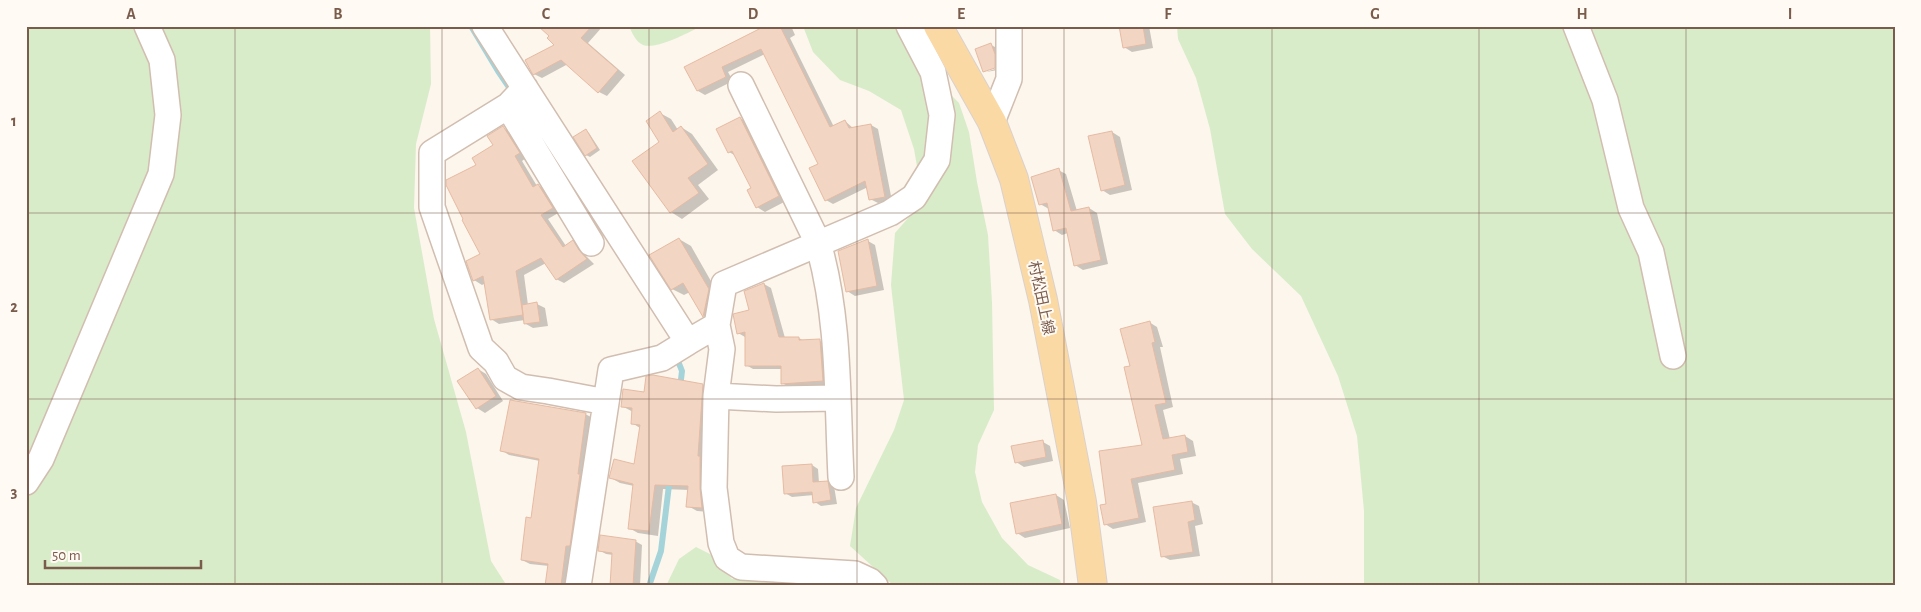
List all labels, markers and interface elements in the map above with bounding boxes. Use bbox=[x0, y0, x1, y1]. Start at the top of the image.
text: A bbox=[126, 6, 136, 22]
text: B bbox=[333, 6, 343, 22]
text: C bbox=[542, 6, 551, 22]
text: D bbox=[748, 6, 759, 22]
text: E bbox=[957, 6, 965, 22]
text: F bbox=[1164, 6, 1172, 22]
text: G bbox=[1370, 6, 1380, 22]
text: H bbox=[1576, 6, 1588, 22]
text: I bbox=[1788, 6, 1792, 22]
text: 1 bbox=[11, 113, 17, 129]
street label: 村松田上線 bbox=[1026, 259, 1058, 336]
text: 2 bbox=[10, 299, 18, 315]
text: 3 bbox=[11, 484, 18, 500]
scale bar bbox=[45, 537, 201, 569]
text: 50 m bbox=[52, 548, 81, 563]

